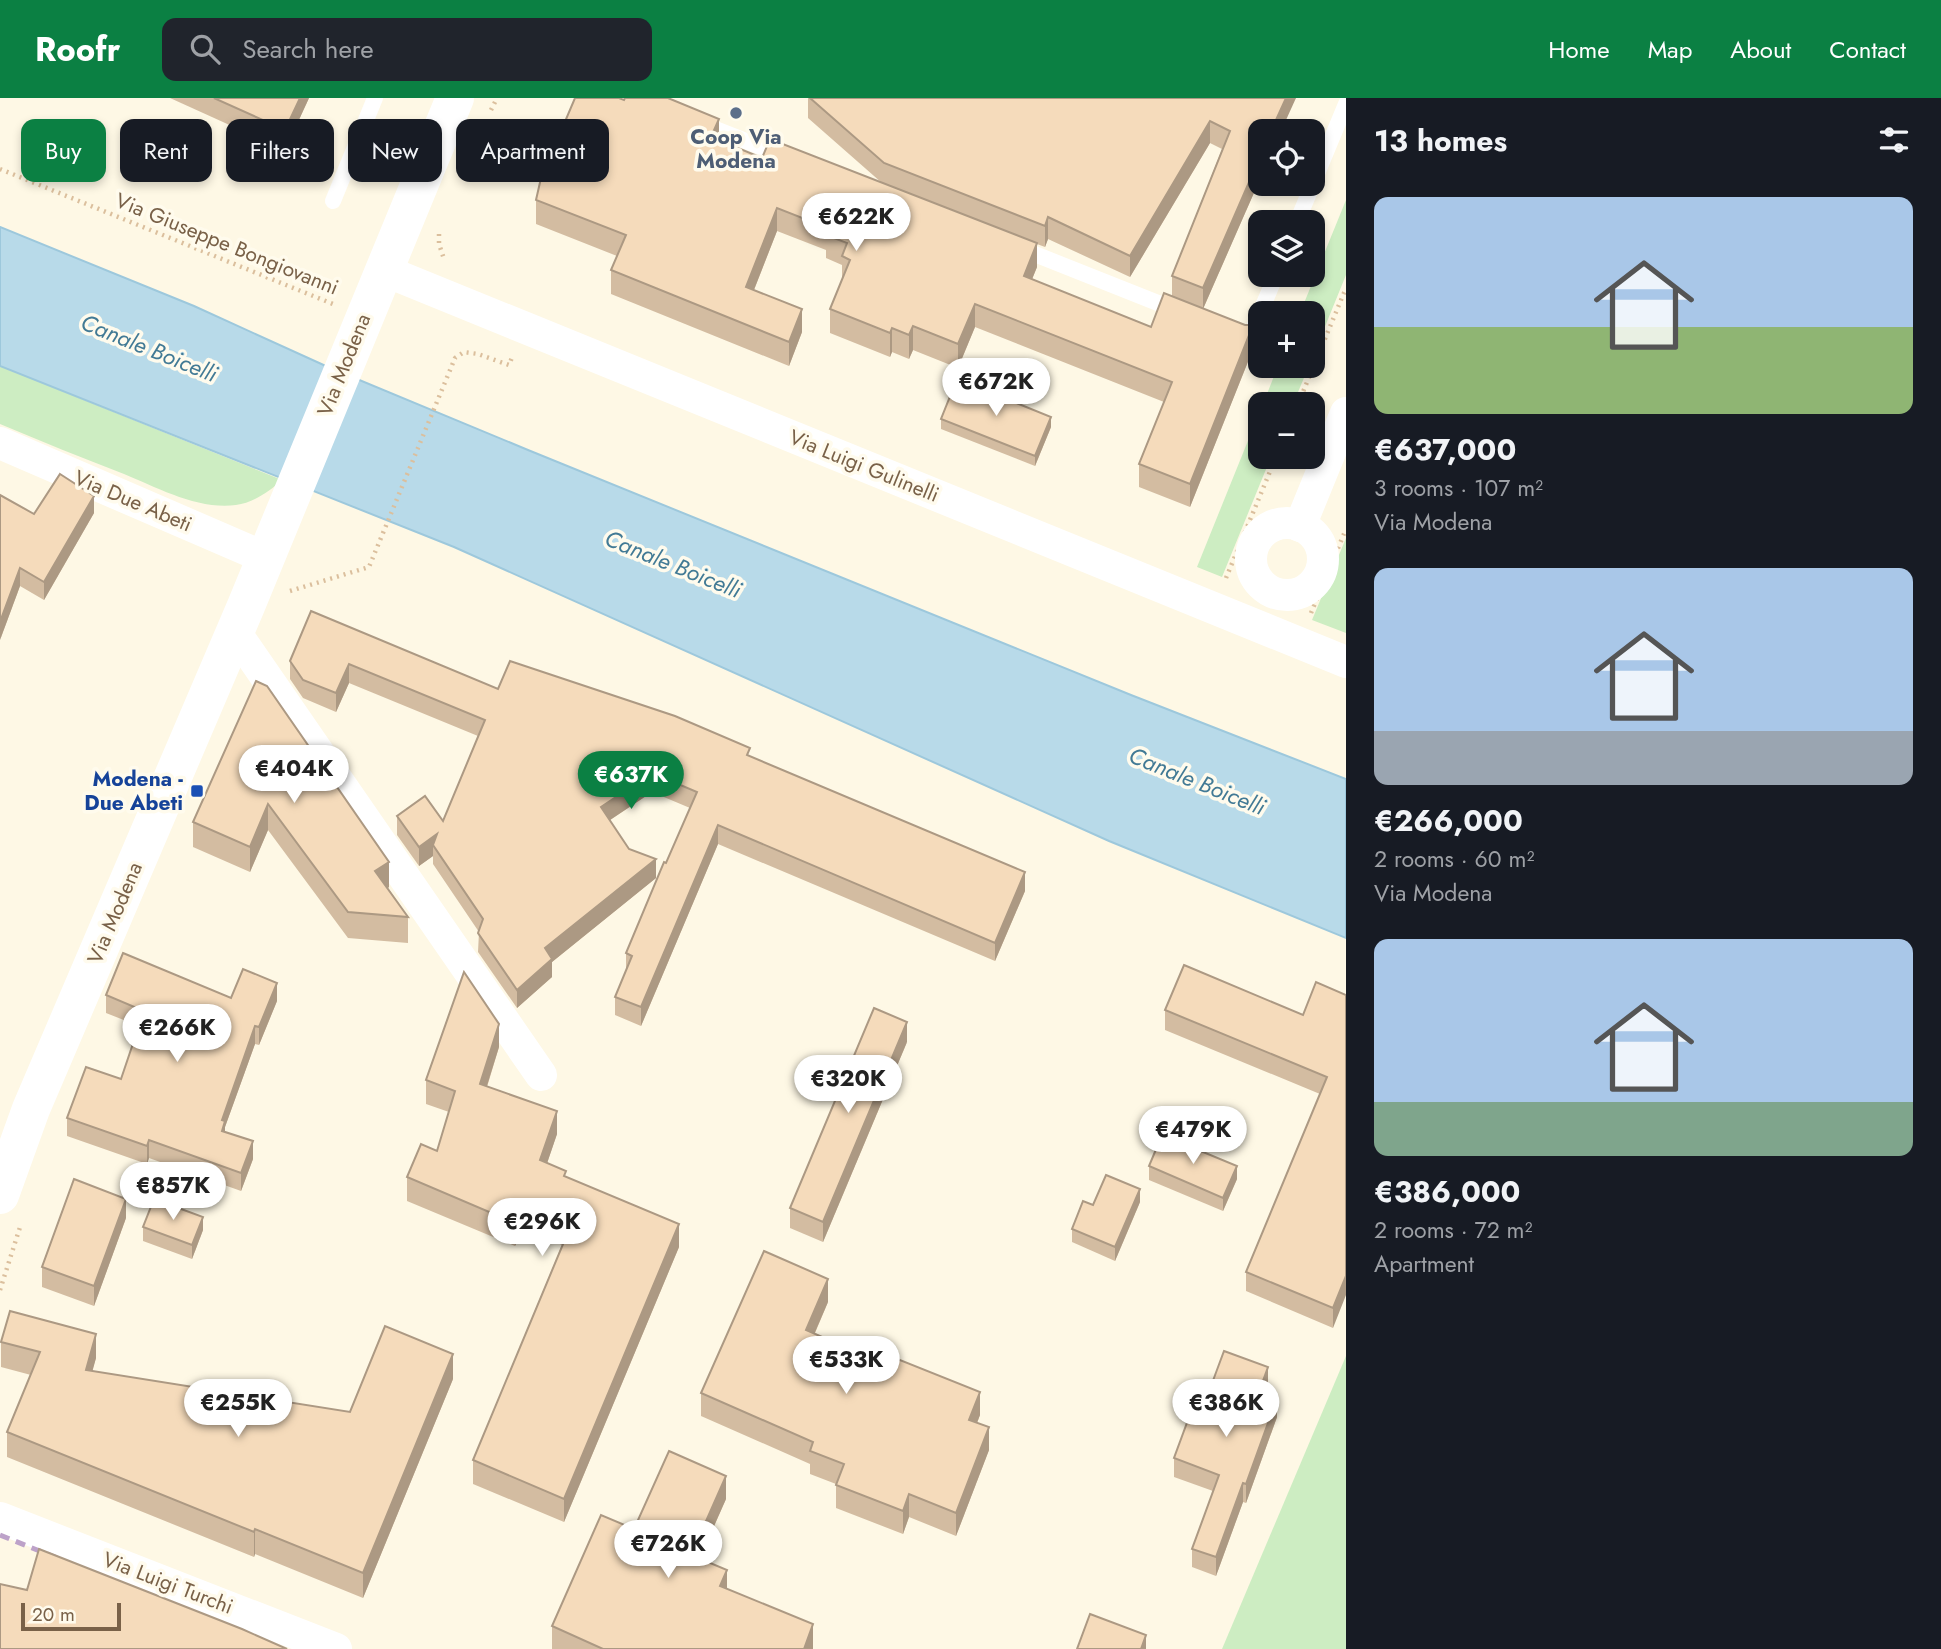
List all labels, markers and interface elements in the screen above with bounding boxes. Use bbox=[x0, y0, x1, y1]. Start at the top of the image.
search box bbox=[162, 18, 652, 81]
text: Roofr bbox=[35, 26, 120, 73]
icon: search bbox=[186, 30, 224, 68]
text: Search here bbox=[242, 30, 374, 68]
text: Home bbox=[1548, 32, 1610, 67]
text: Map bbox=[1648, 32, 1692, 67]
text: About bbox=[1730, 32, 1791, 67]
text: Contact bbox=[1829, 32, 1906, 67]
marker: Coop Via Modena bbox=[728, 105, 744, 121]
chip: Buy bbox=[21, 119, 106, 182]
chip: Rent bbox=[120, 119, 212, 182]
chip: Filters bbox=[226, 119, 334, 182]
chip: New bbox=[348, 119, 442, 182]
chip: Apartment bbox=[456, 119, 609, 182]
map controls bbox=[1248, 119, 1325, 469]
button: locate bbox=[1248, 119, 1325, 196]
text: 13 homes bbox=[1374, 119, 1507, 162]
icon: filters bbox=[1875, 121, 1913, 159]
place label: Coop Via Modena bbox=[690, 122, 782, 176]
street label: Via Giuseppe Bongiovanni bbox=[111, 185, 343, 303]
pin: €622K bbox=[807, 194, 905, 253]
text: €622K bbox=[818, 199, 894, 233]
button: layers bbox=[1248, 210, 1325, 287]
icon: home bbox=[1581, 242, 1707, 368]
button: + bbox=[1248, 301, 1325, 378]
water label: Canale Boicelli bbox=[76, 305, 224, 391]
street label: Via Modena bbox=[310, 309, 378, 421]
pin: €672K bbox=[947, 358, 1045, 418]
text: €672K bbox=[958, 364, 1034, 398]
button: − bbox=[1248, 392, 1325, 469]
street label: Via Luigi Gulinelli bbox=[784, 422, 944, 510]
text: €637,000 bbox=[1374, 428, 1516, 471]
street label: Via Due Abeti bbox=[69, 463, 197, 539]
text: 3 rooms · 107 m² bbox=[1374, 471, 1543, 505]
text: Via Modena bbox=[1374, 505, 1492, 539]
water label: Canale Boicelli bbox=[600, 521, 748, 607]
icon: home bbox=[1581, 613, 1707, 739]
water label: Canale Boicelli bbox=[1124, 738, 1272, 824]
pin: €404K bbox=[245, 746, 343, 805]
text: €404K bbox=[255, 751, 333, 785]
pin: €637K bbox=[582, 752, 680, 811]
text: €637K bbox=[594, 757, 668, 791]
place label: Modena - Due Abeti bbox=[84, 764, 183, 818]
marker: Modena - Due Abeti bbox=[189, 783, 205, 799]
text: €266,000 bbox=[1374, 799, 1523, 842]
text: 2 rooms · 60 m² bbox=[1374, 842, 1534, 876]
street label: Via Modena bbox=[80, 857, 150, 969]
text: Via Modena bbox=[1374, 876, 1492, 910]
icon: home bbox=[1581, 984, 1707, 1110]
pin: €266K bbox=[128, 1004, 226, 1064]
text: €266K bbox=[138, 1010, 216, 1044]
pin: €320K bbox=[799, 1056, 897, 1115]
text: €320K bbox=[810, 1061, 886, 1095]
pin: €479K bbox=[1144, 1107, 1242, 1166]
text: €479K bbox=[1155, 1112, 1231, 1146]
pin: €857K bbox=[124, 1162, 222, 1222]
text: €857K bbox=[136, 1168, 210, 1202]
text: €386,000 bbox=[1374, 1170, 1520, 1213]
pin: €296K bbox=[493, 1198, 591, 1258]
text: €296K bbox=[503, 1204, 581, 1238]
text: 2 rooms · 72 m² bbox=[1374, 1213, 1533, 1247]
text: Apartment bbox=[1374, 1247, 1474, 1281]
pin: €533K bbox=[797, 1336, 895, 1396]
text: €533K bbox=[809, 1342, 883, 1376]
pin: €255K bbox=[189, 1380, 287, 1439]
pin: €386K bbox=[1177, 1380, 1275, 1439]
text: €255K bbox=[200, 1385, 276, 1419]
text: €386K bbox=[1188, 1385, 1264, 1419]
pin: €726K bbox=[619, 1520, 717, 1580]
text: €726K bbox=[630, 1526, 706, 1560]
street label: Via Luigi Turchi bbox=[98, 1544, 238, 1622]
scale bar bbox=[21, 1600, 121, 1632]
text: 20 m bbox=[32, 1601, 75, 1628]

